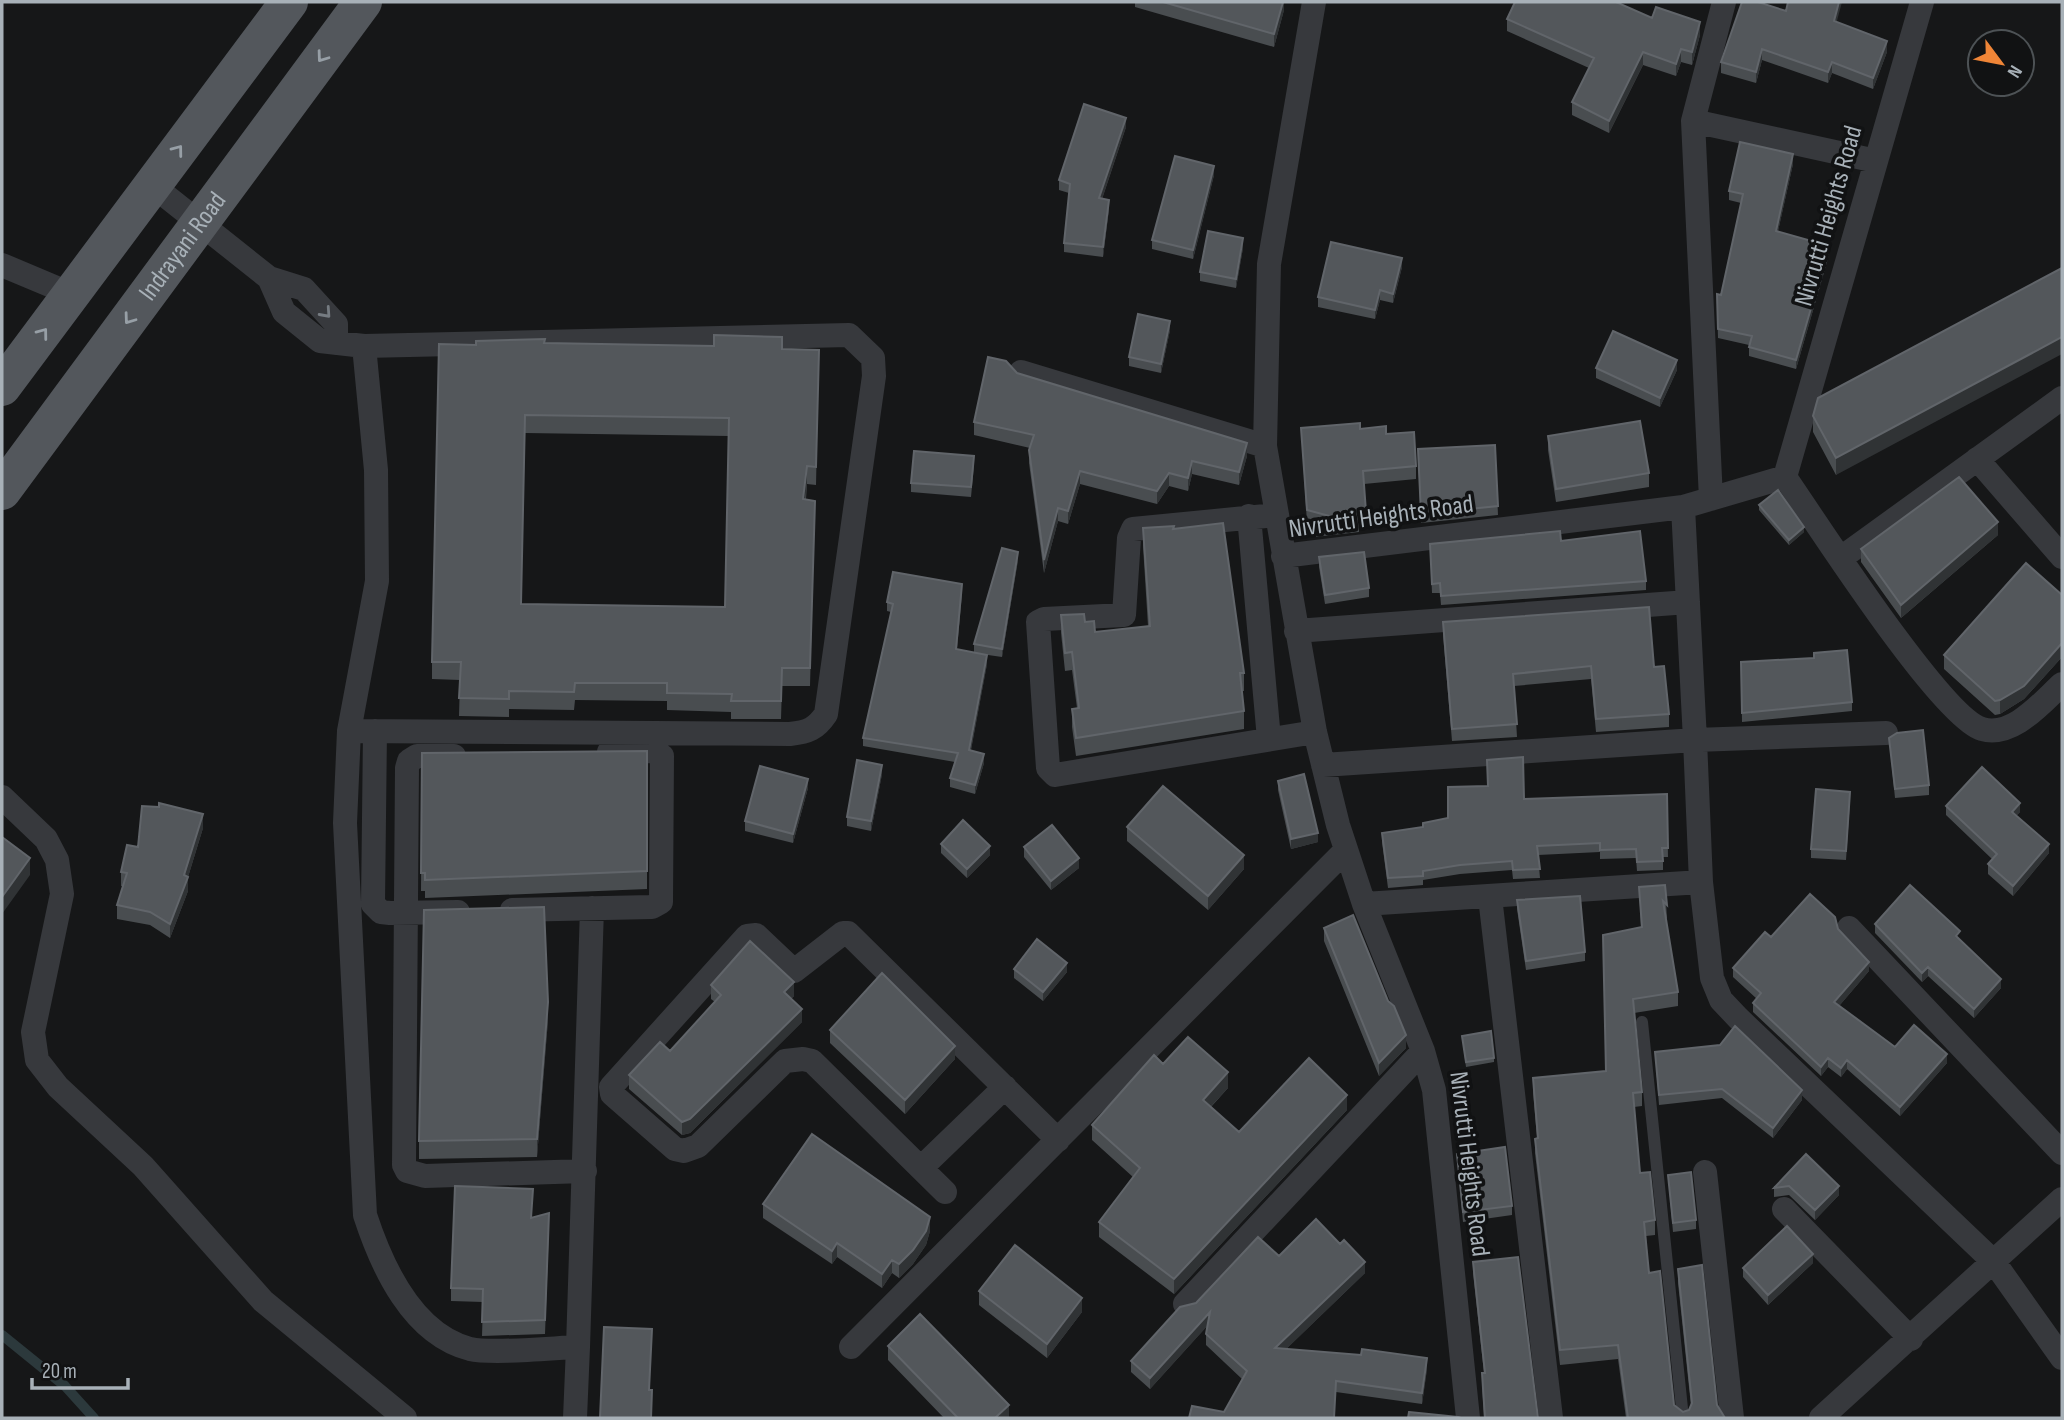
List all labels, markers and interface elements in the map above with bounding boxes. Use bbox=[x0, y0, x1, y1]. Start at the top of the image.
north arrow bbox=[1966, 28, 2036, 98]
one-way arrow bbox=[318, 49, 331, 62]
text: N bbox=[2002, 61, 2027, 82]
street label: Nivrutti Heights Road bbox=[1788, 122, 1870, 310]
one-way arrow bbox=[170, 145, 183, 158]
street label: Indrayani Road bbox=[132, 186, 233, 307]
one-way arrow bbox=[318, 305, 330, 318]
one-way arrow bbox=[125, 311, 138, 324]
one-way arrow bbox=[34, 328, 47, 341]
street label: Nivrutti Heights Road bbox=[1287, 489, 1475, 545]
street label: Nivrutti Heights Road bbox=[1442, 1070, 1496, 1258]
scale bar bbox=[32, 1346, 128, 1390]
text: 20 m bbox=[42, 1359, 77, 1384]

